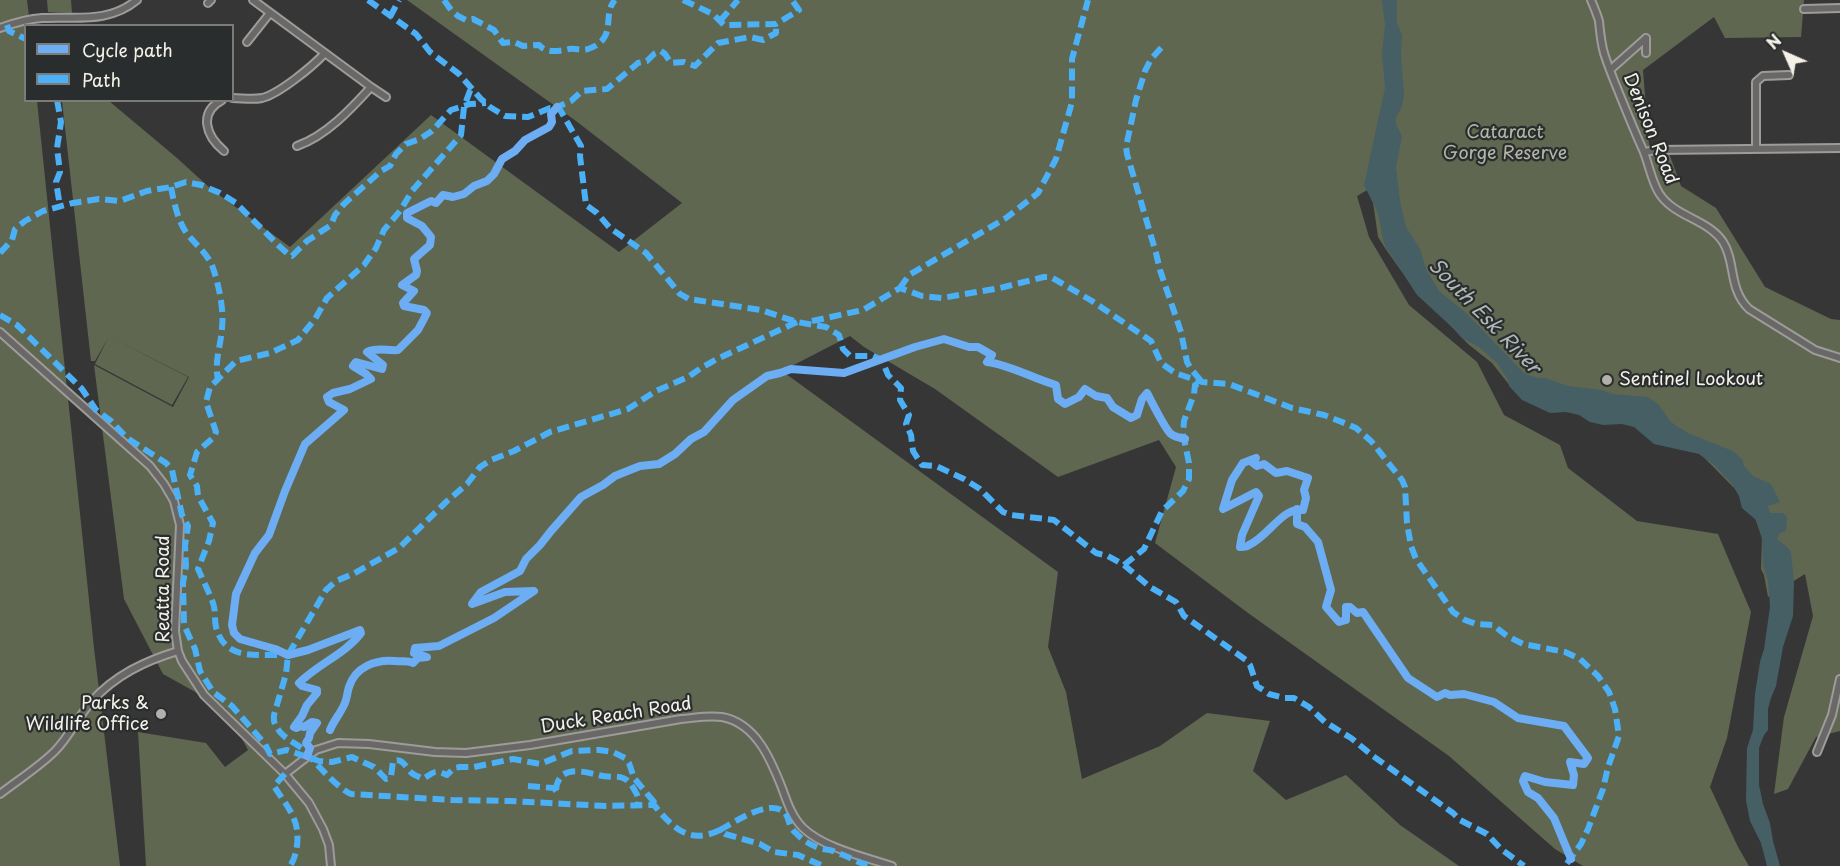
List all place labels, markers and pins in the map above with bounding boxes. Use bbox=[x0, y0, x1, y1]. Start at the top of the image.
place label: Sentinel Lookout bbox=[1619, 369, 1763, 391]
marker: Sentinel Lookout bbox=[1600, 373, 1614, 387]
place label: Parks & Wildlife Office bbox=[25, 693, 149, 736]
marker: Parks & Wildlife Office bbox=[154, 707, 168, 721]

